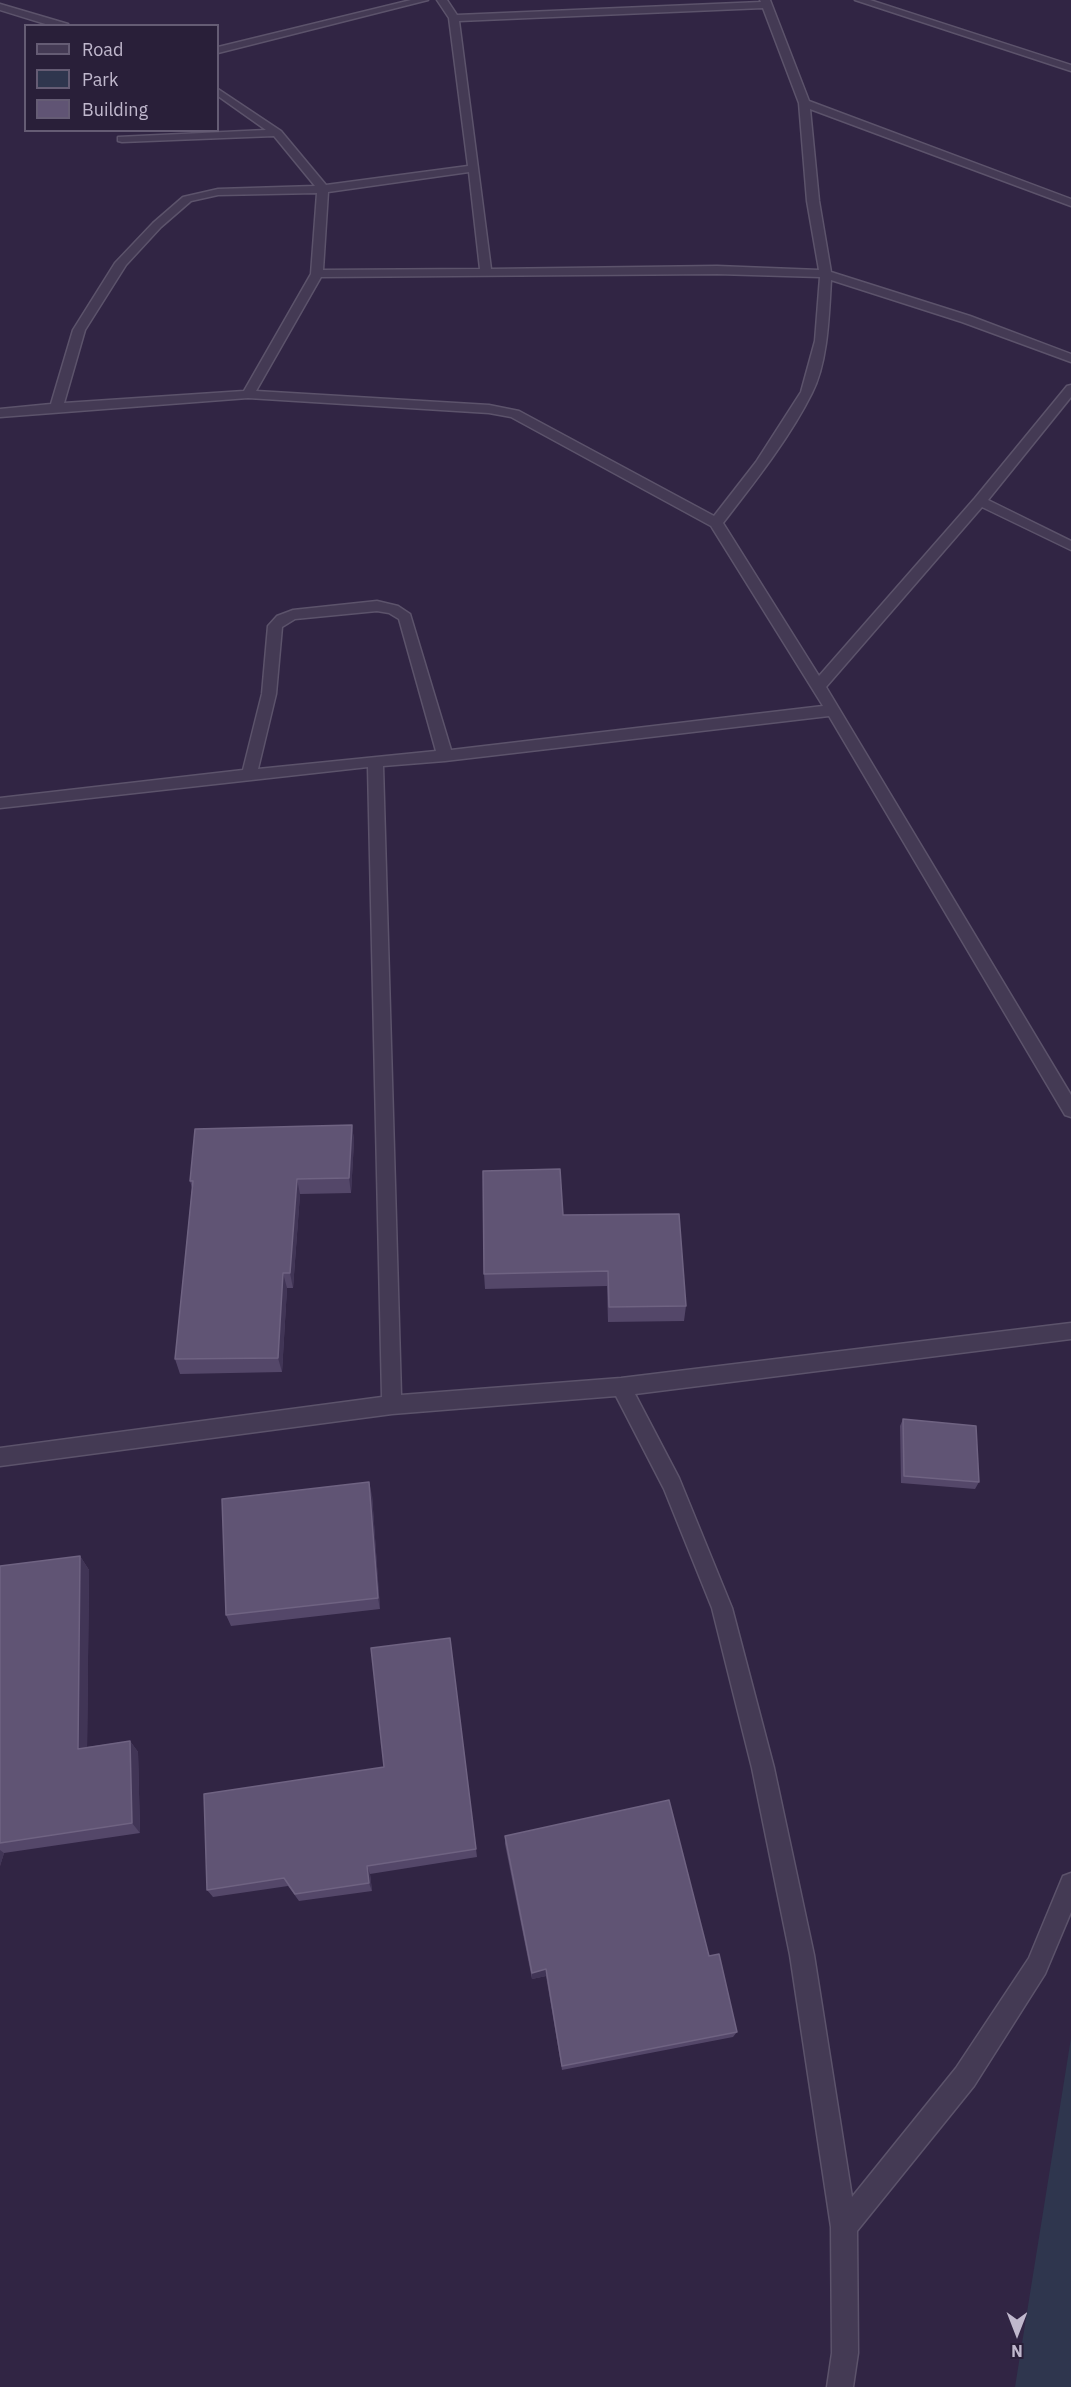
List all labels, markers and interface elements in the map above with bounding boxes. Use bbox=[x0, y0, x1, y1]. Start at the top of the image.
legend bbox=[24, 24, 219, 132]
text: Road bbox=[82, 38, 123, 61]
text: Park bbox=[82, 68, 118, 91]
text: Building bbox=[82, 98, 148, 121]
north arrow bbox=[987, 2303, 1047, 2363]
text: N bbox=[1011, 2341, 1023, 2361]

